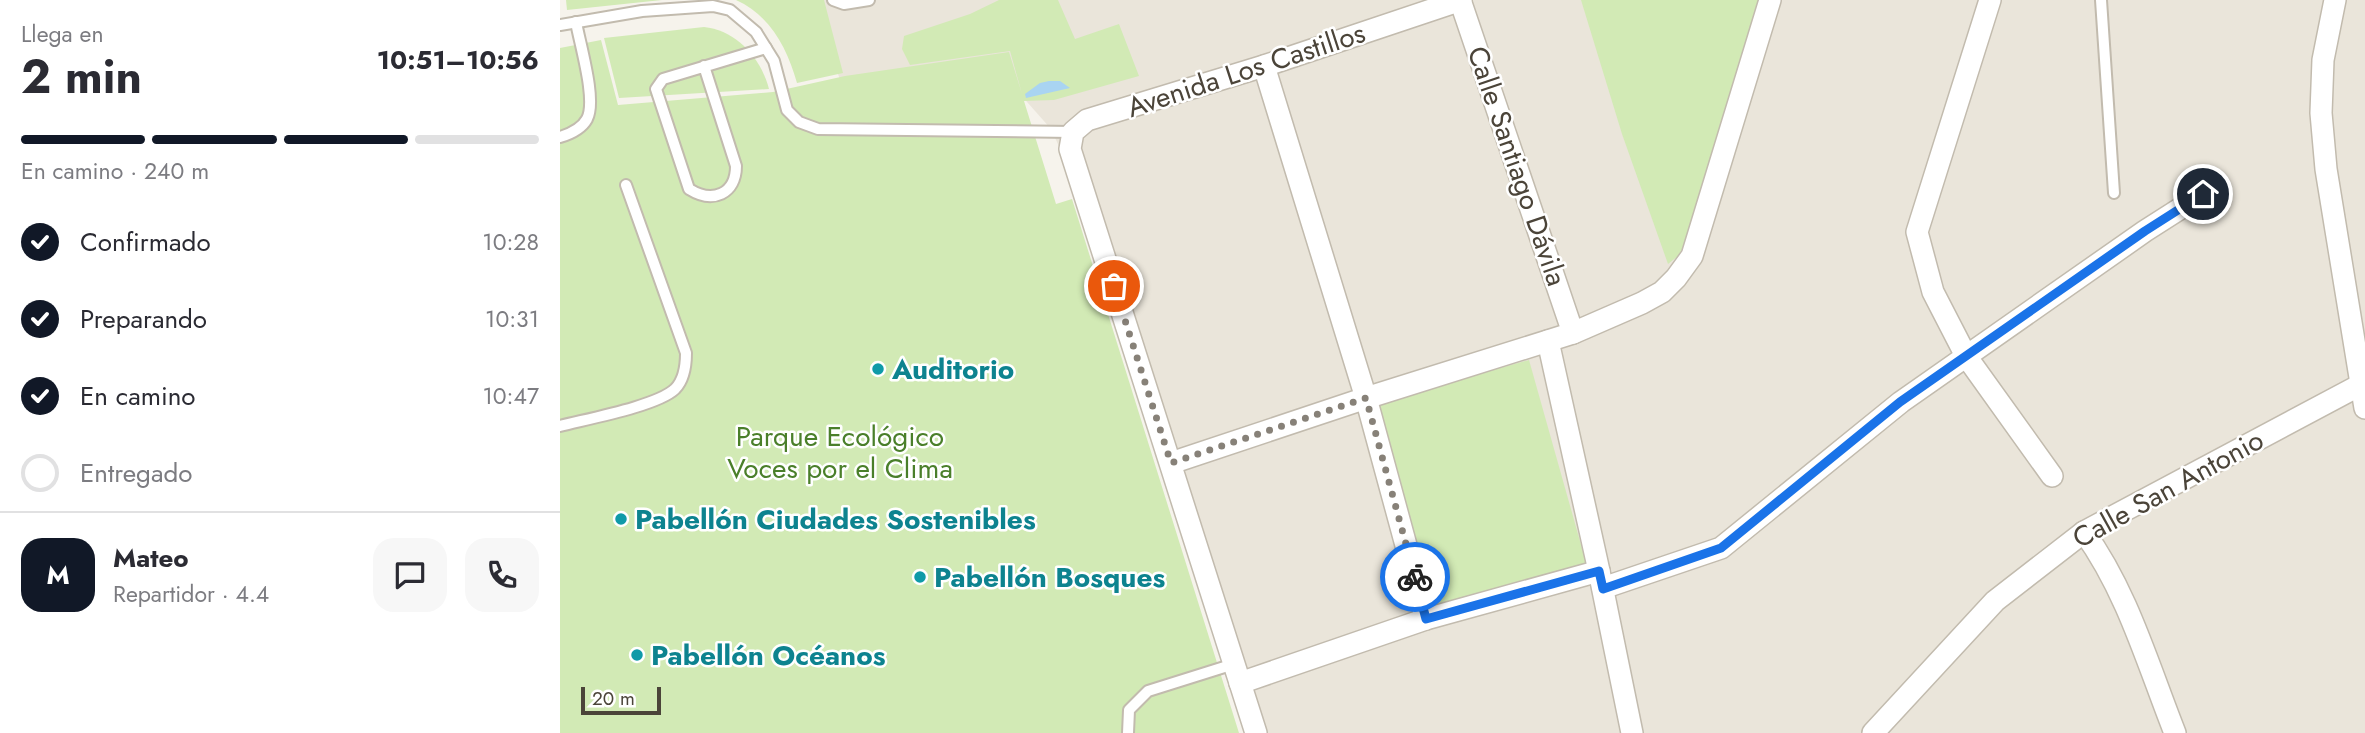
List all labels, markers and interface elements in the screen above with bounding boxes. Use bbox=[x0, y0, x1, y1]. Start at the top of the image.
street label: Avenida Los Castillos bbox=[1122, 12, 1370, 128]
text: Llega en bbox=[21, 17, 103, 51]
text: 10:51–10:56 bbox=[377, 41, 539, 79]
street label: Calle Santiago Dávila bbox=[1457, 41, 1577, 291]
text: 2 min bbox=[21, 44, 142, 110]
text: En camino · 240 m bbox=[21, 154, 209, 188]
pin bbox=[2173, 164, 2233, 224]
icon: home bbox=[2184, 175, 2222, 213]
icon: check bbox=[21, 223, 59, 261]
text: Confirmado bbox=[80, 223, 211, 261]
text: 10:28 bbox=[482, 225, 539, 259]
pin bbox=[1084, 256, 1144, 316]
icon: bag bbox=[1095, 267, 1133, 305]
icon: check bbox=[21, 300, 59, 338]
text: Preparando bbox=[80, 300, 207, 338]
text: 10:31 bbox=[485, 302, 539, 336]
place label: Auditorio bbox=[891, 349, 1014, 390]
marker: Auditorio bbox=[870, 361, 886, 377]
icon: check bbox=[21, 377, 59, 415]
text: En camino bbox=[80, 377, 196, 415]
text: 10:47 bbox=[482, 379, 539, 413]
park label: Parque Ecológico Voces por el Clima bbox=[727, 416, 953, 489]
street label: Calle San Antonio bbox=[2065, 420, 2271, 558]
text: Entregado bbox=[80, 454, 192, 492]
place label: Pabellón Ciudades Sostenibles bbox=[635, 499, 1036, 540]
marker: Pabellón Ciudades Sostenibles bbox=[613, 511, 629, 527]
button: chat bbox=[373, 538, 447, 612]
button: phone bbox=[465, 538, 539, 612]
text: Mateo bbox=[113, 539, 189, 577]
courier bbox=[1380, 542, 1450, 612]
text: M bbox=[46, 556, 70, 594]
place label: Pabellón Bosques bbox=[934, 557, 1165, 598]
icon: bike bbox=[1396, 558, 1434, 596]
marker: Pabellón Bosques bbox=[912, 569, 928, 585]
text: Repartidor · 4.4 bbox=[113, 577, 269, 611]
place label: Pabellón Océanos bbox=[651, 635, 886, 676]
marker: Pabellón Océanos bbox=[629, 647, 645, 663]
scale bar bbox=[581, 684, 662, 716]
text: 20 m bbox=[592, 685, 635, 712]

